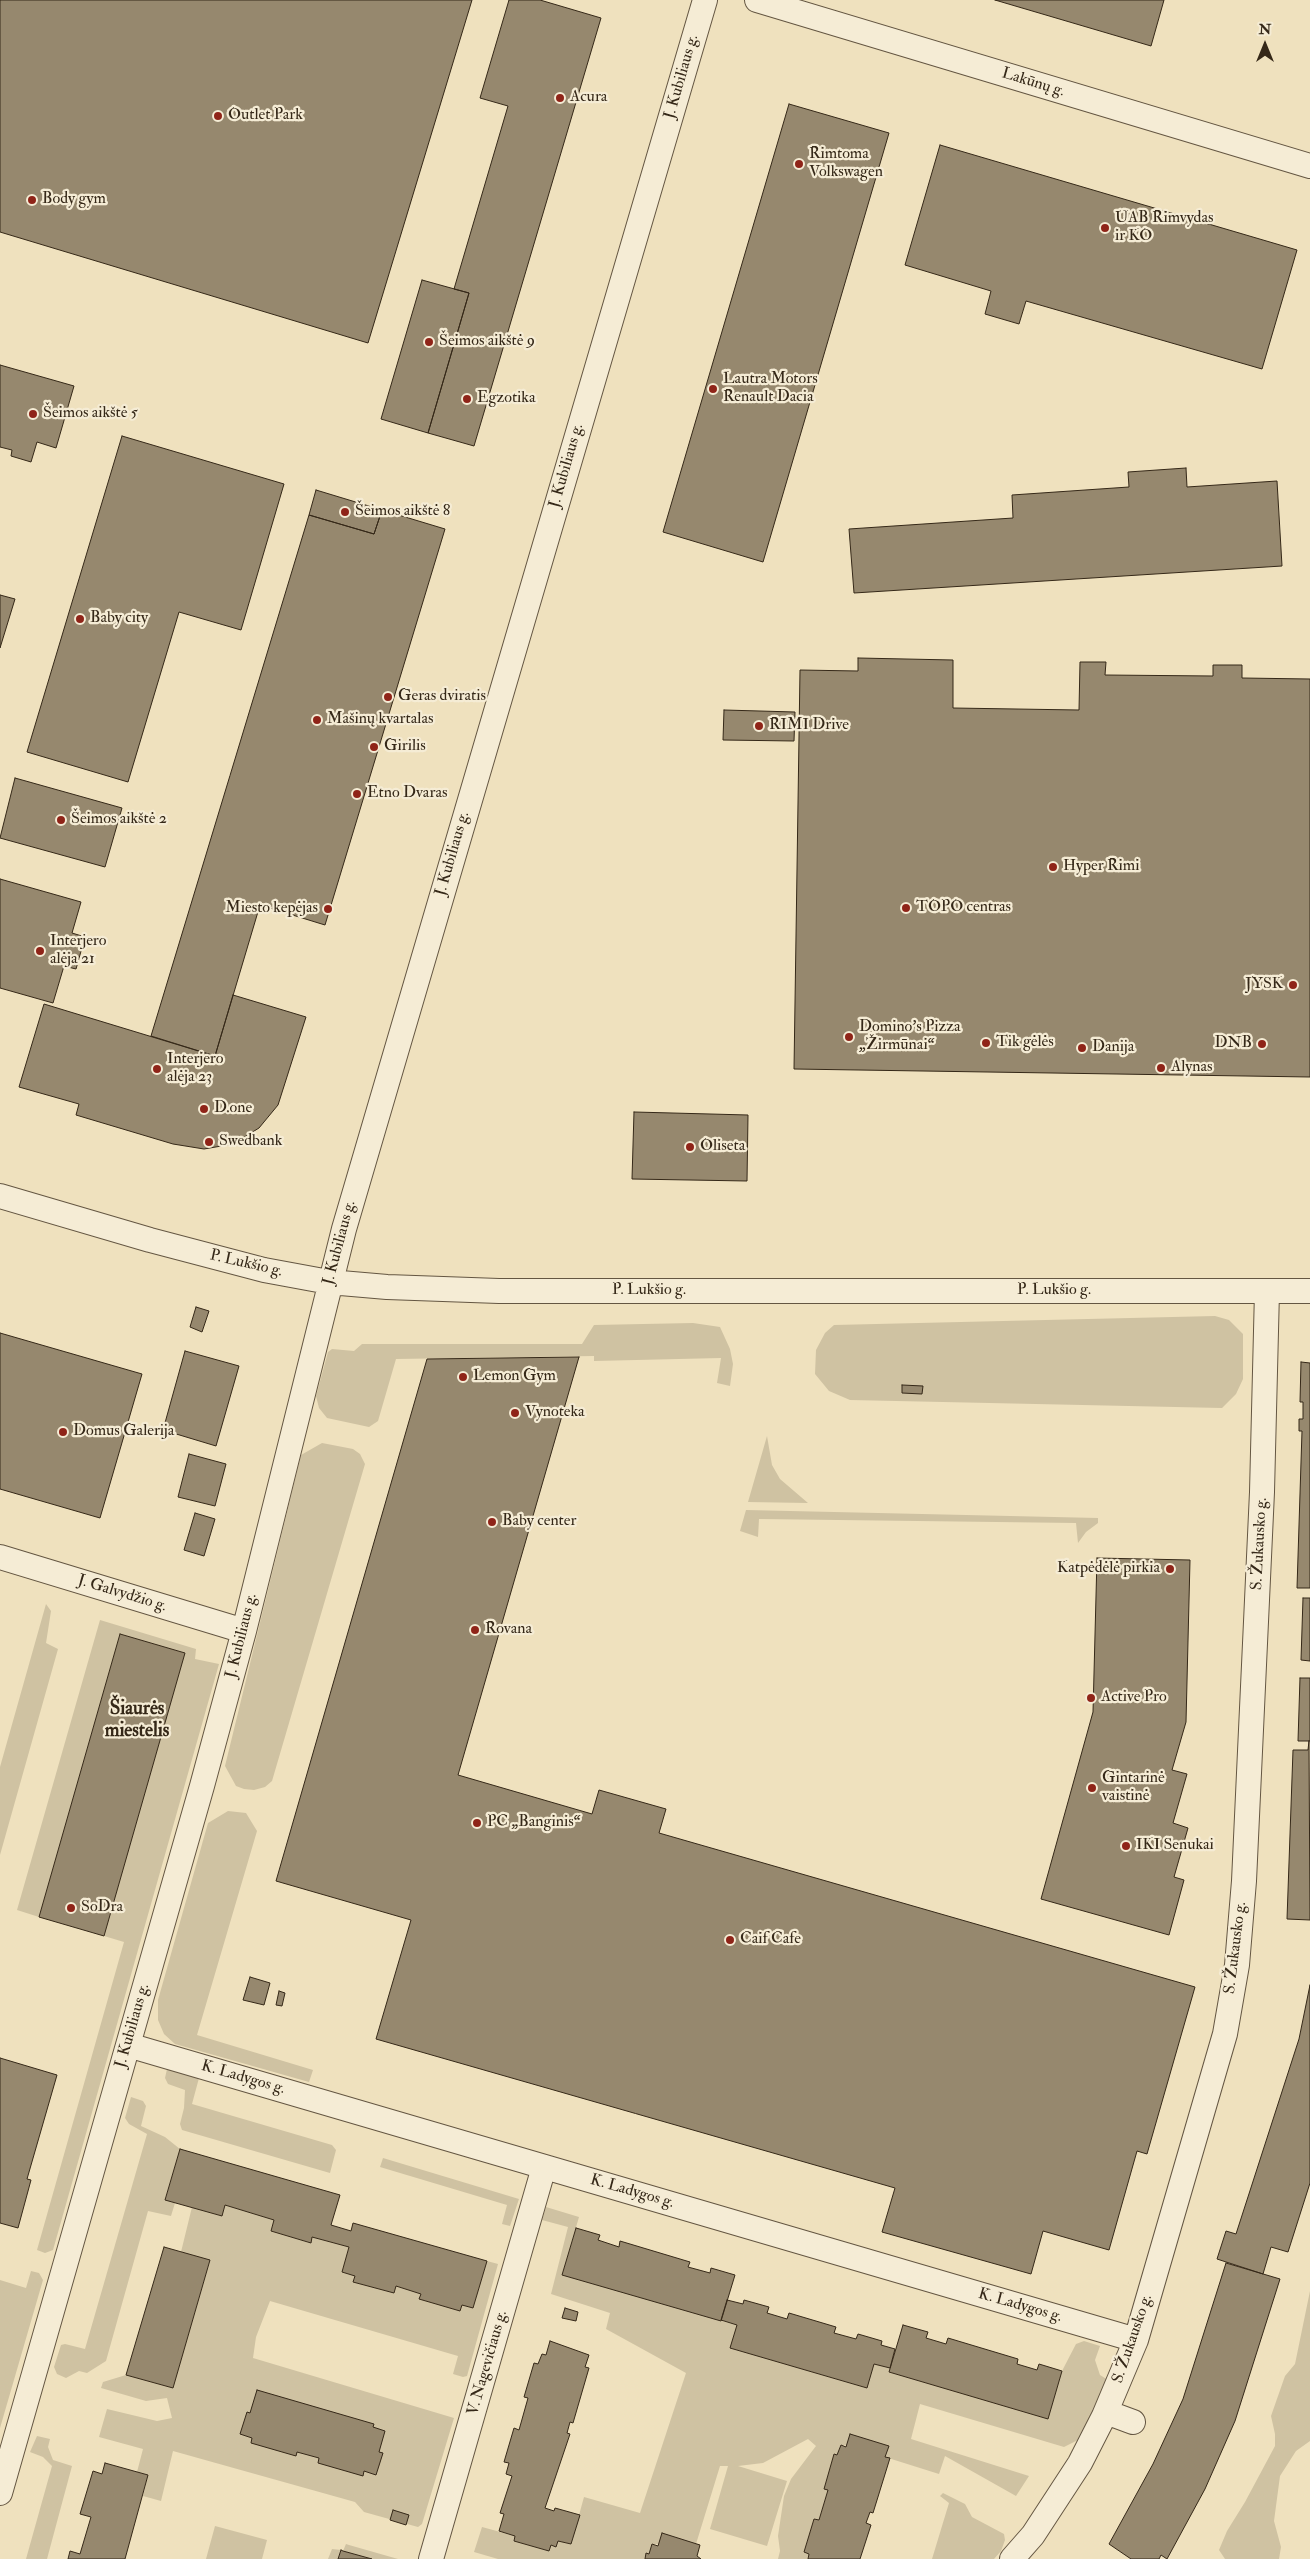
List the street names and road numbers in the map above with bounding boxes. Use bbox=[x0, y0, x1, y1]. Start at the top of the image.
street label: J. Kubiliaus g. bbox=[661, 33, 703, 121]
street label: Lakūnų g. bbox=[999, 64, 1067, 102]
street label: J. Kubiliaus g. bbox=[546, 422, 588, 510]
street label: J. Kubiliaus g. bbox=[432, 810, 474, 898]
street label: J. Kubiliaus g. bbox=[319, 1199, 361, 1287]
street label: P. Lukšio g. bbox=[208, 1246, 284, 1282]
street label: P. Lukšio g. bbox=[612, 1281, 686, 1301]
street label: P. Lukšio g. bbox=[1017, 1281, 1091, 1301]
street label: S. Žukausko g. bbox=[1248, 1497, 1272, 1591]
street label: J. Galvydžio g. bbox=[75, 1571, 169, 1617]
street label: J. Kubiliaus g. bbox=[222, 1592, 262, 1680]
street label: S. Žukausko g. bbox=[1221, 1901, 1251, 1995]
street label: J. Kubiliaus g. bbox=[112, 1982, 154, 2070]
street label: K. Ladygos g. bbox=[199, 2057, 287, 2099]
street label: K. Ladygos g. bbox=[588, 2171, 676, 2213]
street label: K. Ladygos g. bbox=[976, 2285, 1064, 2327]
street label: S. Žukausko g. bbox=[1109, 2292, 1157, 2386]
street label: V. Nagevičiaus g. bbox=[464, 2308, 512, 2418]

